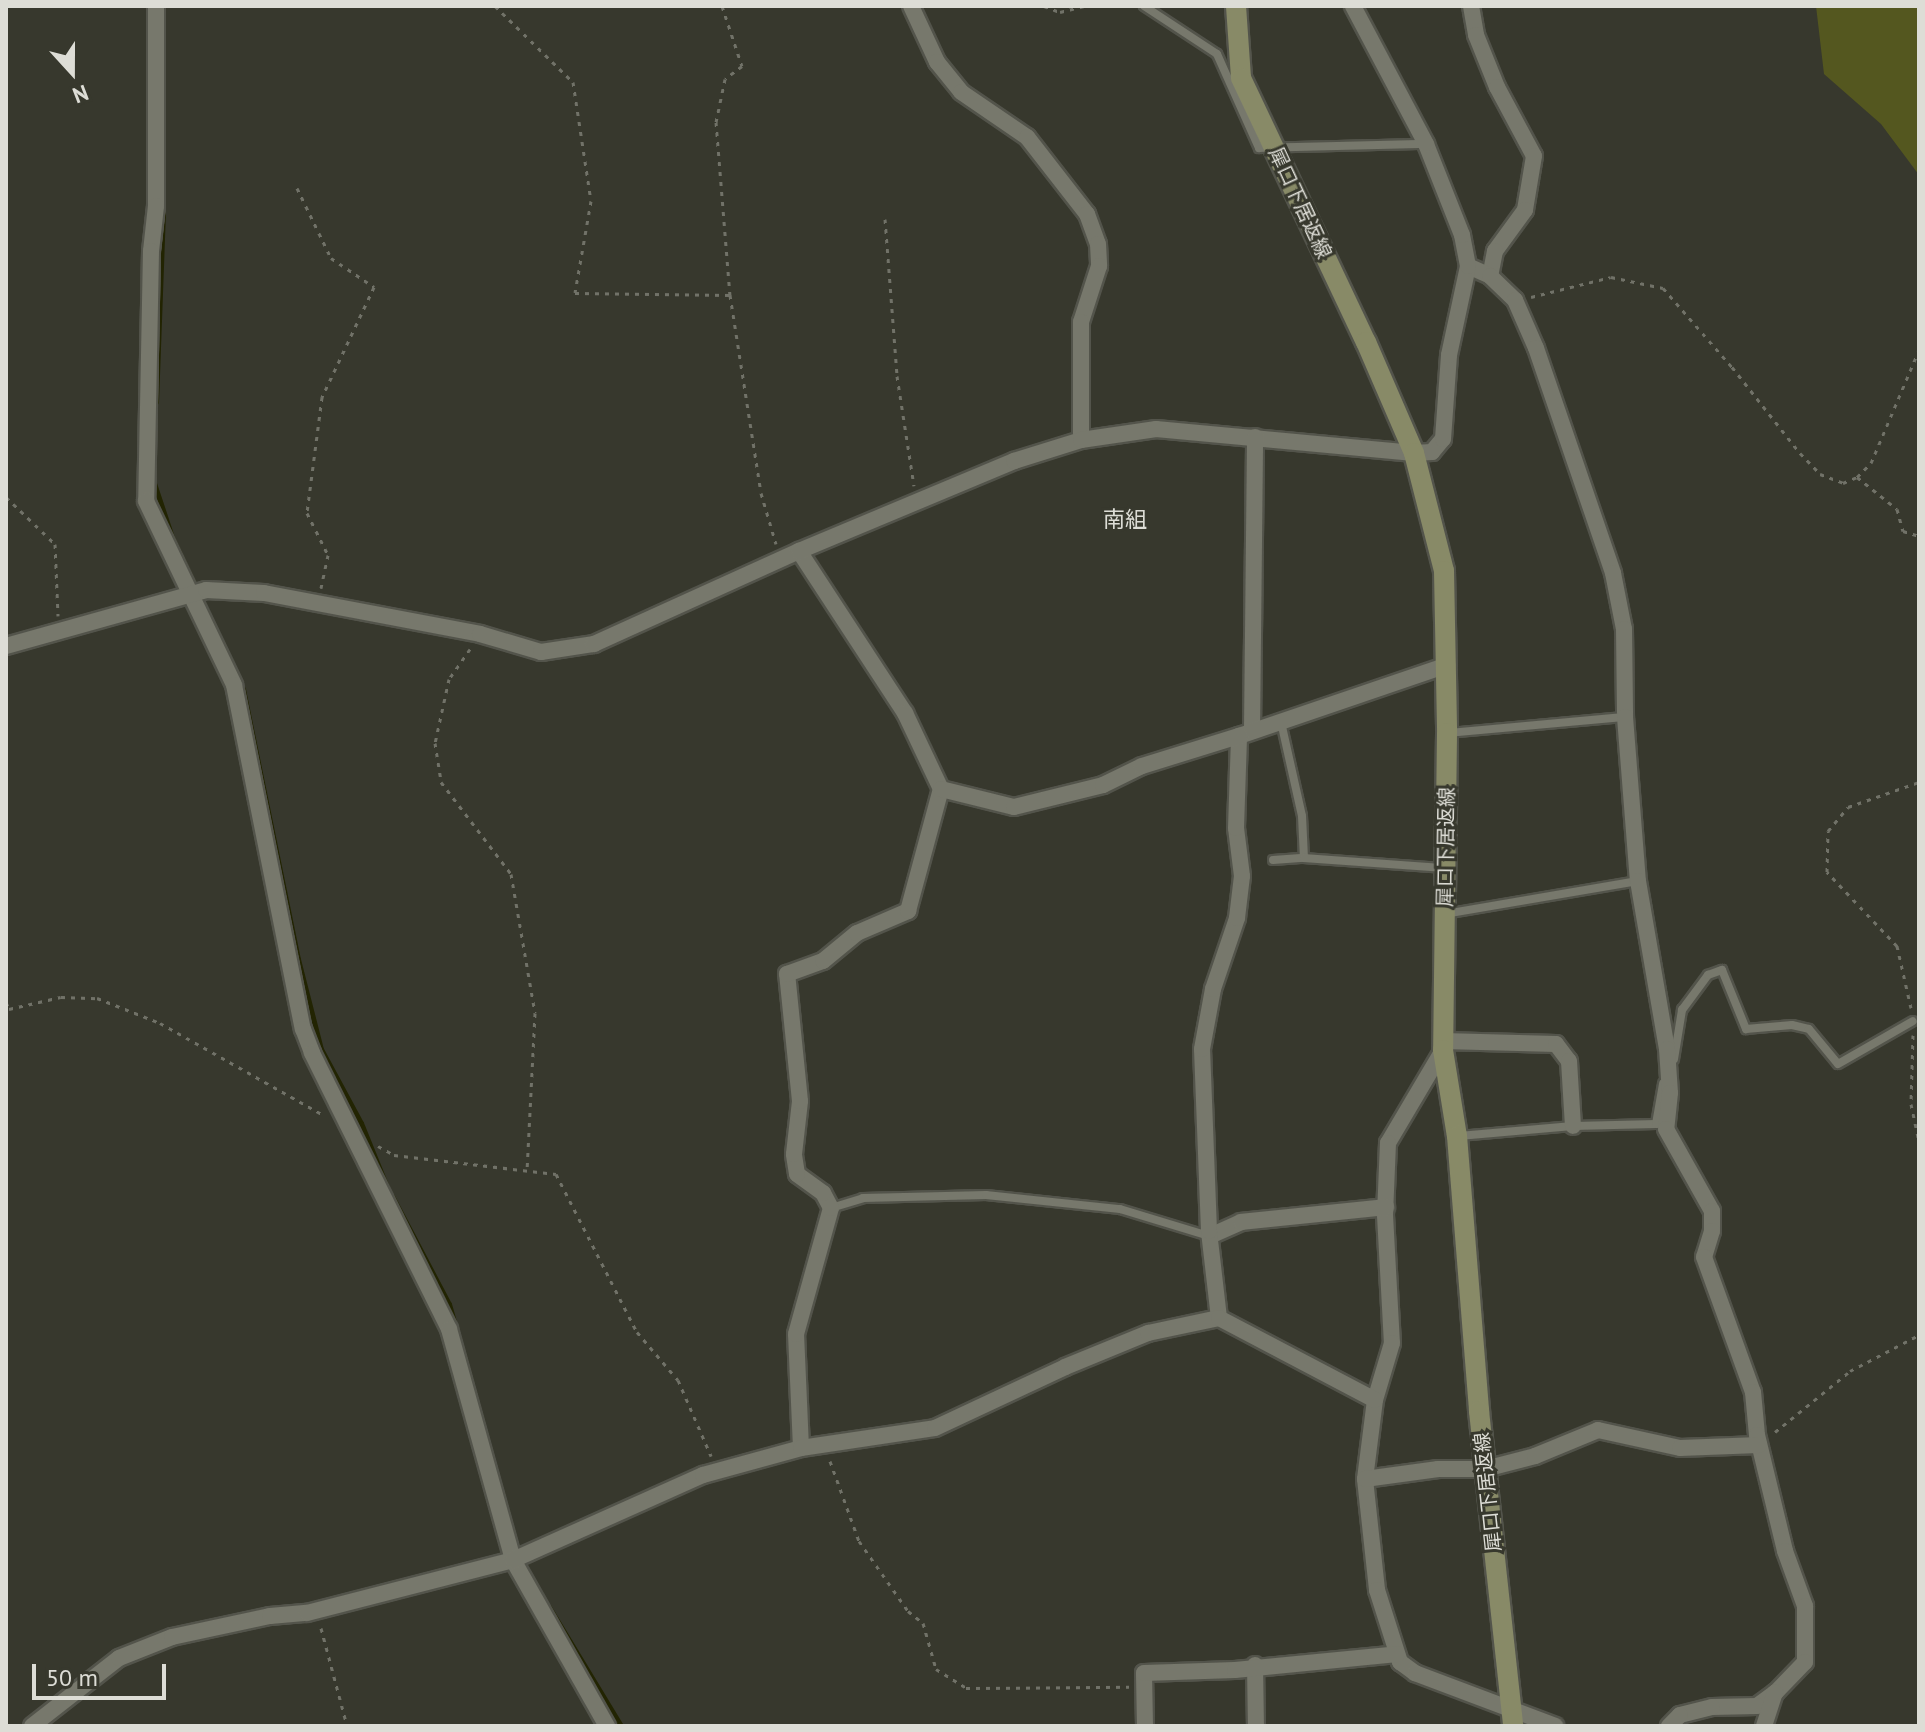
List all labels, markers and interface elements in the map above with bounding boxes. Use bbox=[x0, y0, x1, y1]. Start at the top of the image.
north arrow bbox=[32, 32, 112, 112]
text: N bbox=[69, 79, 92, 110]
street label: 犀口下居返線 bbox=[1264, 144, 1336, 262]
district label: 南組 bbox=[1103, 507, 1147, 533]
street label: 犀口下居返線 bbox=[1433, 787, 1459, 907]
street label: 犀口下居返線 bbox=[1470, 1431, 1506, 1553]
scale bar bbox=[36, 1648, 170, 1698]
text: 50 m bbox=[46, 1662, 98, 1693]

